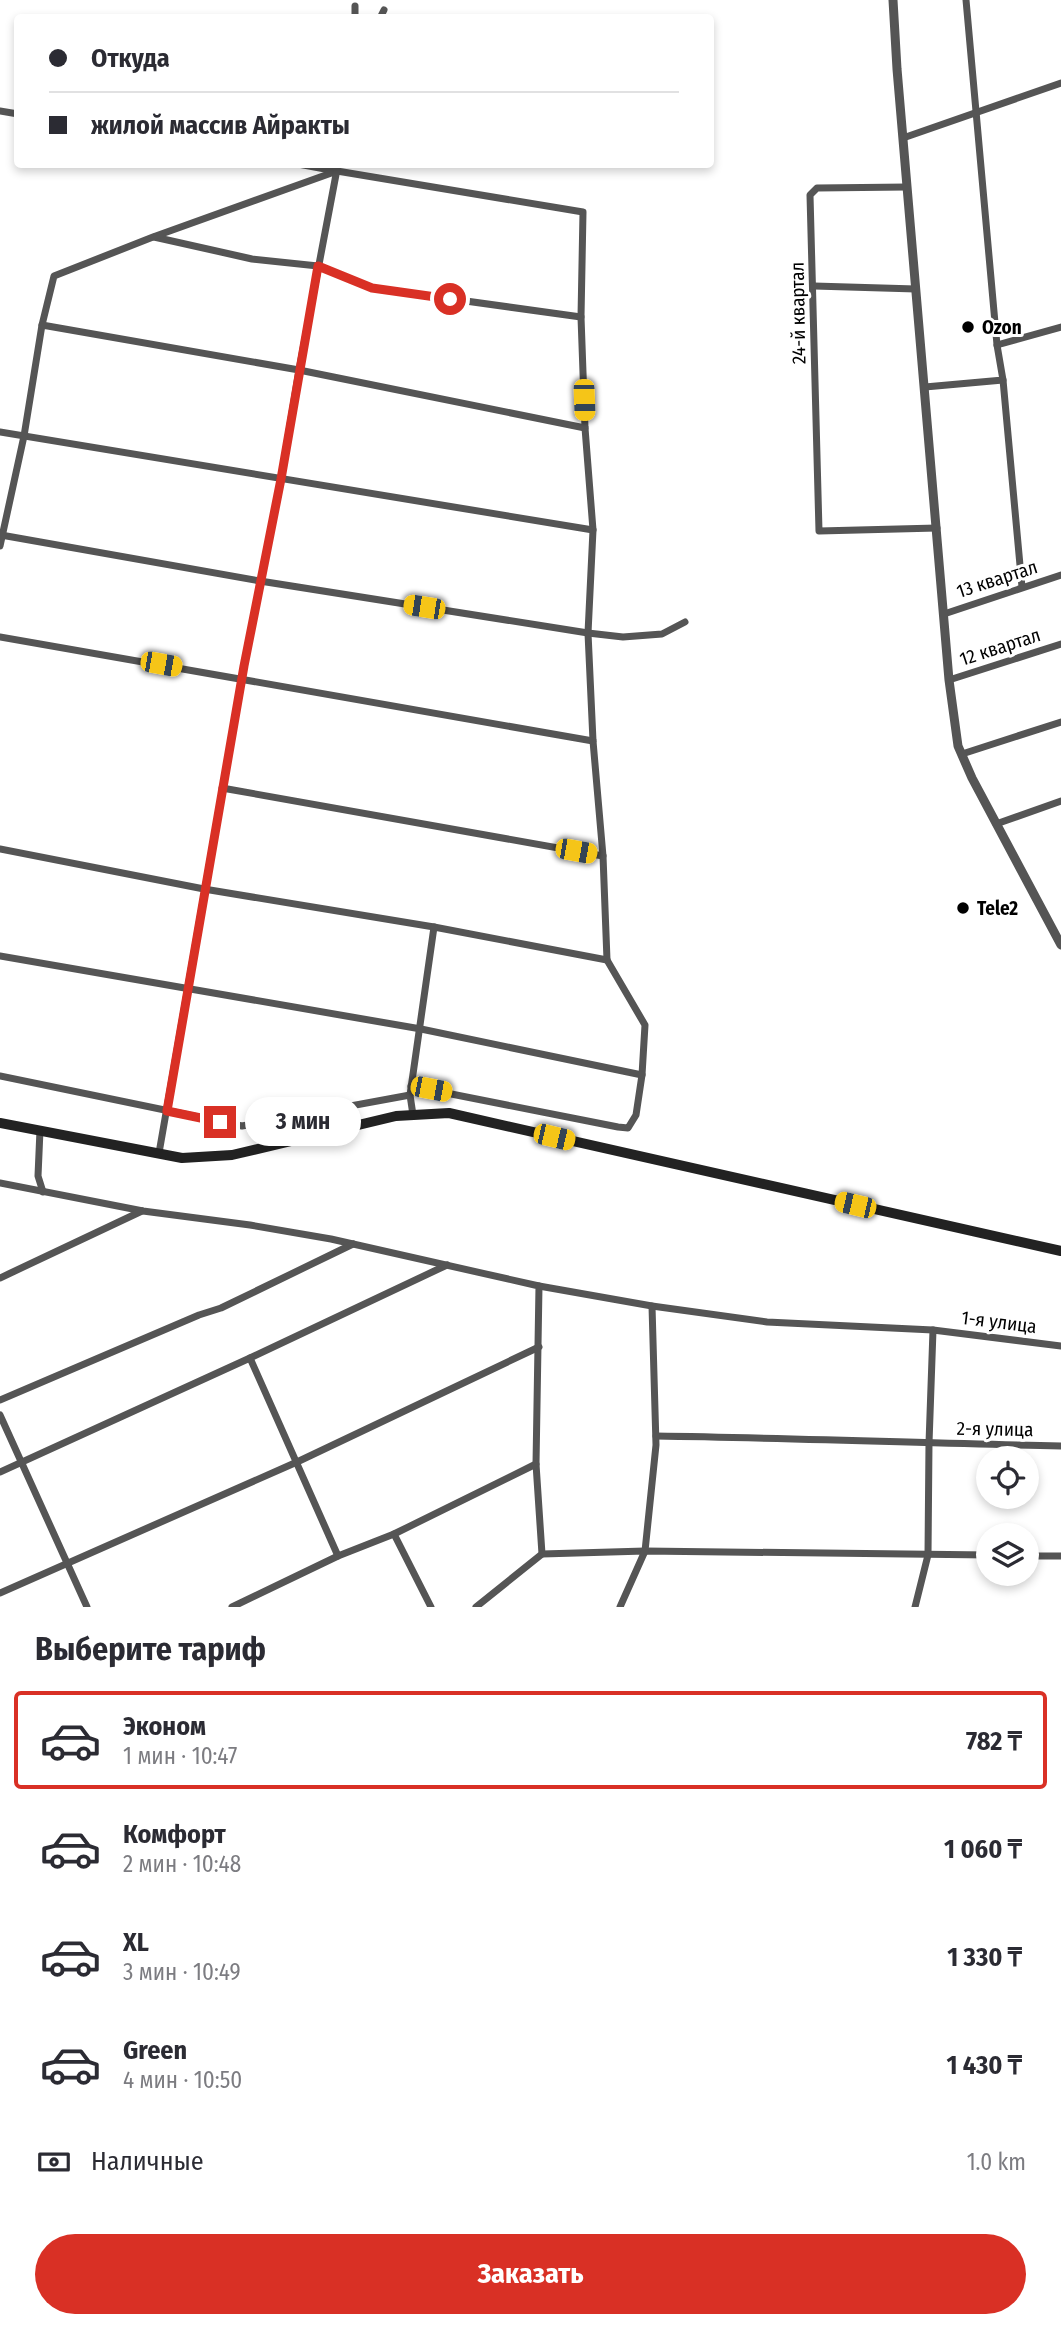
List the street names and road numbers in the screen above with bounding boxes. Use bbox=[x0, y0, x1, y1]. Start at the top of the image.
street label: 24-й квартал bbox=[786, 262, 810, 364]
street label: 13 квартал bbox=[954, 555, 1040, 603]
street label: 12 квартал bbox=[957, 623, 1043, 671]
street label: 1-я улица bbox=[960, 1306, 1038, 1338]
street label: 2-я улица bbox=[956, 1417, 1034, 1441]

